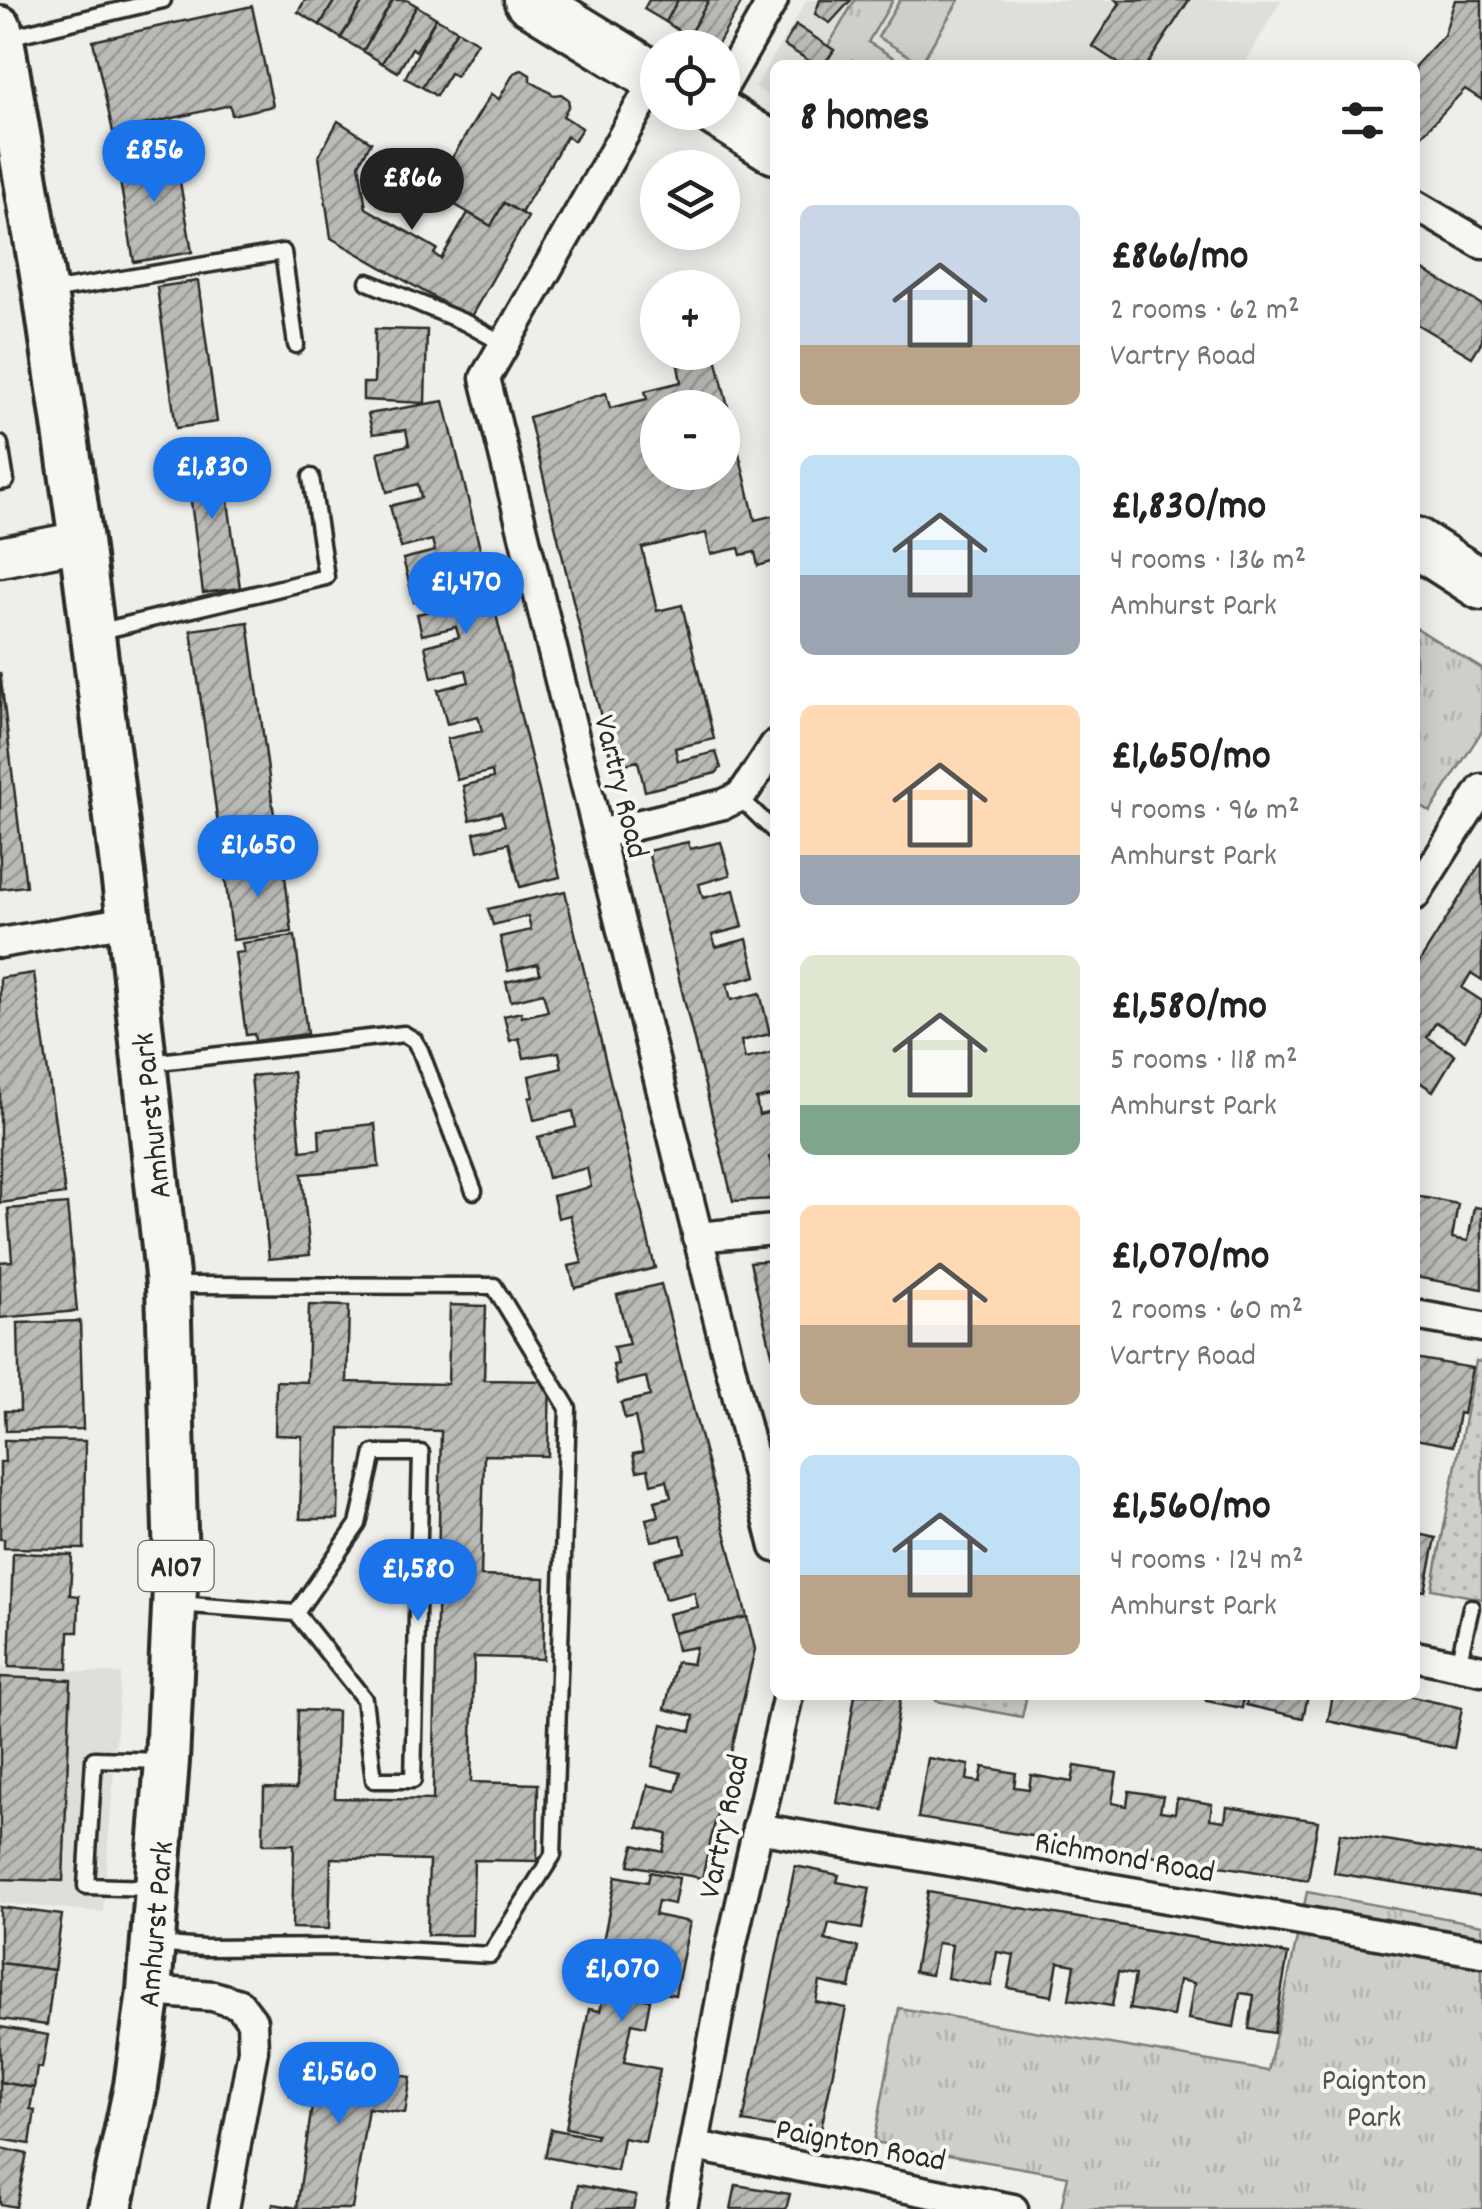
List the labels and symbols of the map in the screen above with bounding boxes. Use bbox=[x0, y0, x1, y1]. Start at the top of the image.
pin: £856 bbox=[95, 120, 213, 205]
pin: £866 bbox=[353, 148, 471, 233]
pin: £1,830 bbox=[131, 437, 293, 522]
pin: £1,470 bbox=[385, 552, 547, 637]
street label: Vartry Road bbox=[578, 711, 658, 864]
pin: £1,650 bbox=[177, 815, 339, 900]
street label: Amhurst Park bbox=[123, 1030, 187, 1201]
pin: £1,580 bbox=[337, 1539, 499, 1624]
road number: A107 bbox=[138, 1541, 214, 1591]
street label: Vartry Road bbox=[689, 1751, 765, 1903]
street label: Richmond Road bbox=[1030, 1821, 1218, 1898]
street label: Amhurst Park bbox=[129, 1839, 189, 2010]
pin: £1,070 bbox=[541, 1939, 703, 2024]
pin: £1,560 bbox=[258, 2042, 420, 2127]
park label: Paignton Park bbox=[1321, 2060, 1427, 2143]
street label: Paignton Road bbox=[771, 2109, 949, 2187]

